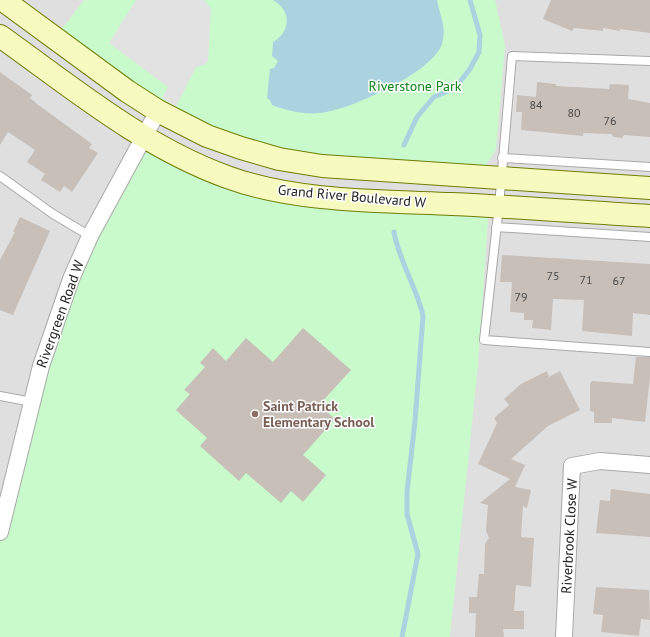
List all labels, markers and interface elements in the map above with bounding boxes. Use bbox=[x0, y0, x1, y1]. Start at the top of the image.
park label: Riverstone Park bbox=[369, 77, 462, 95]
house number: 84 bbox=[529, 97, 543, 112]
house number: 80 bbox=[567, 105, 581, 120]
house number: 76 bbox=[603, 113, 617, 128]
street label: Grand River Boulevard W bbox=[277, 181, 427, 211]
street label: Rivergreen Road W bbox=[32, 257, 88, 370]
house number: 75 bbox=[546, 268, 560, 283]
house number: 71 bbox=[579, 272, 593, 287]
house number: 67 bbox=[612, 273, 626, 288]
house number: 79 bbox=[514, 289, 528, 304]
place label: Saint Patrick Elementary School bbox=[263, 397, 375, 431]
marker: Saint Patrick Elementary School bbox=[250, 409, 260, 419]
street label: Riverbrook Close W bbox=[557, 477, 581, 594]

